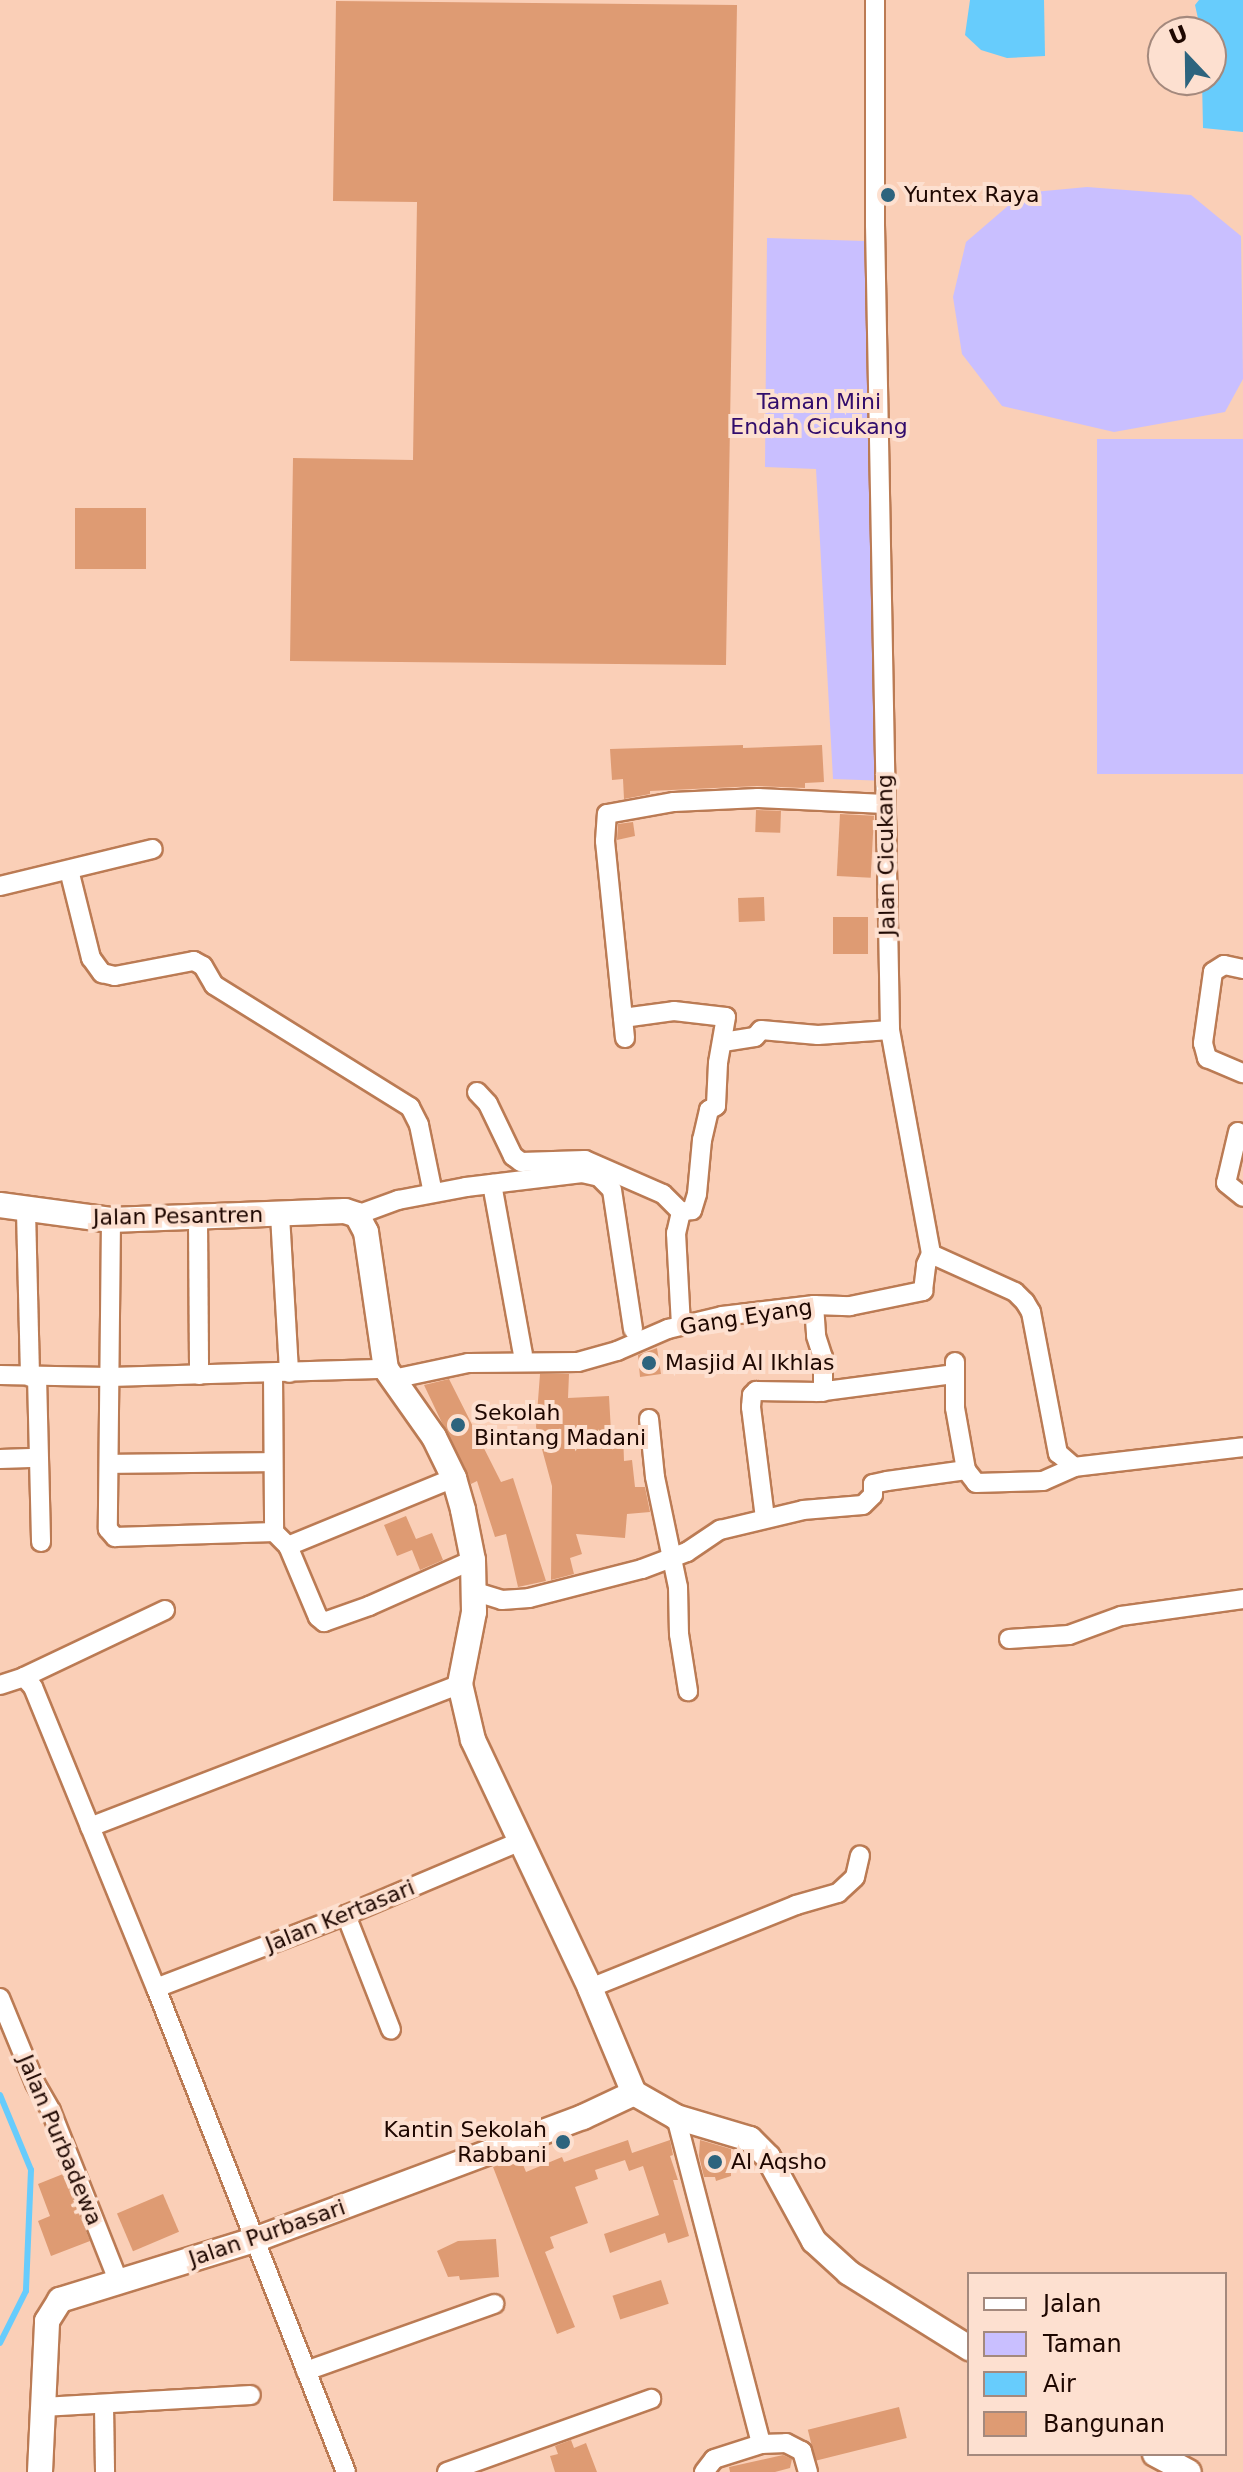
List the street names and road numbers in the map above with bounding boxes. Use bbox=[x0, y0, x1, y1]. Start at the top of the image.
street label: Jalan Cicukang bbox=[871, 774, 901, 936]
street label: Jalan Pesantren bbox=[93, 1201, 263, 1231]
street label: Gang Eyang bbox=[678, 1294, 814, 1340]
street label: Jalan Kertasari bbox=[262, 1874, 418, 1958]
street label: Jalan Purbadewa bbox=[12, 2051, 108, 2229]
street label: Jalan Purbasari bbox=[185, 2194, 349, 2272]

